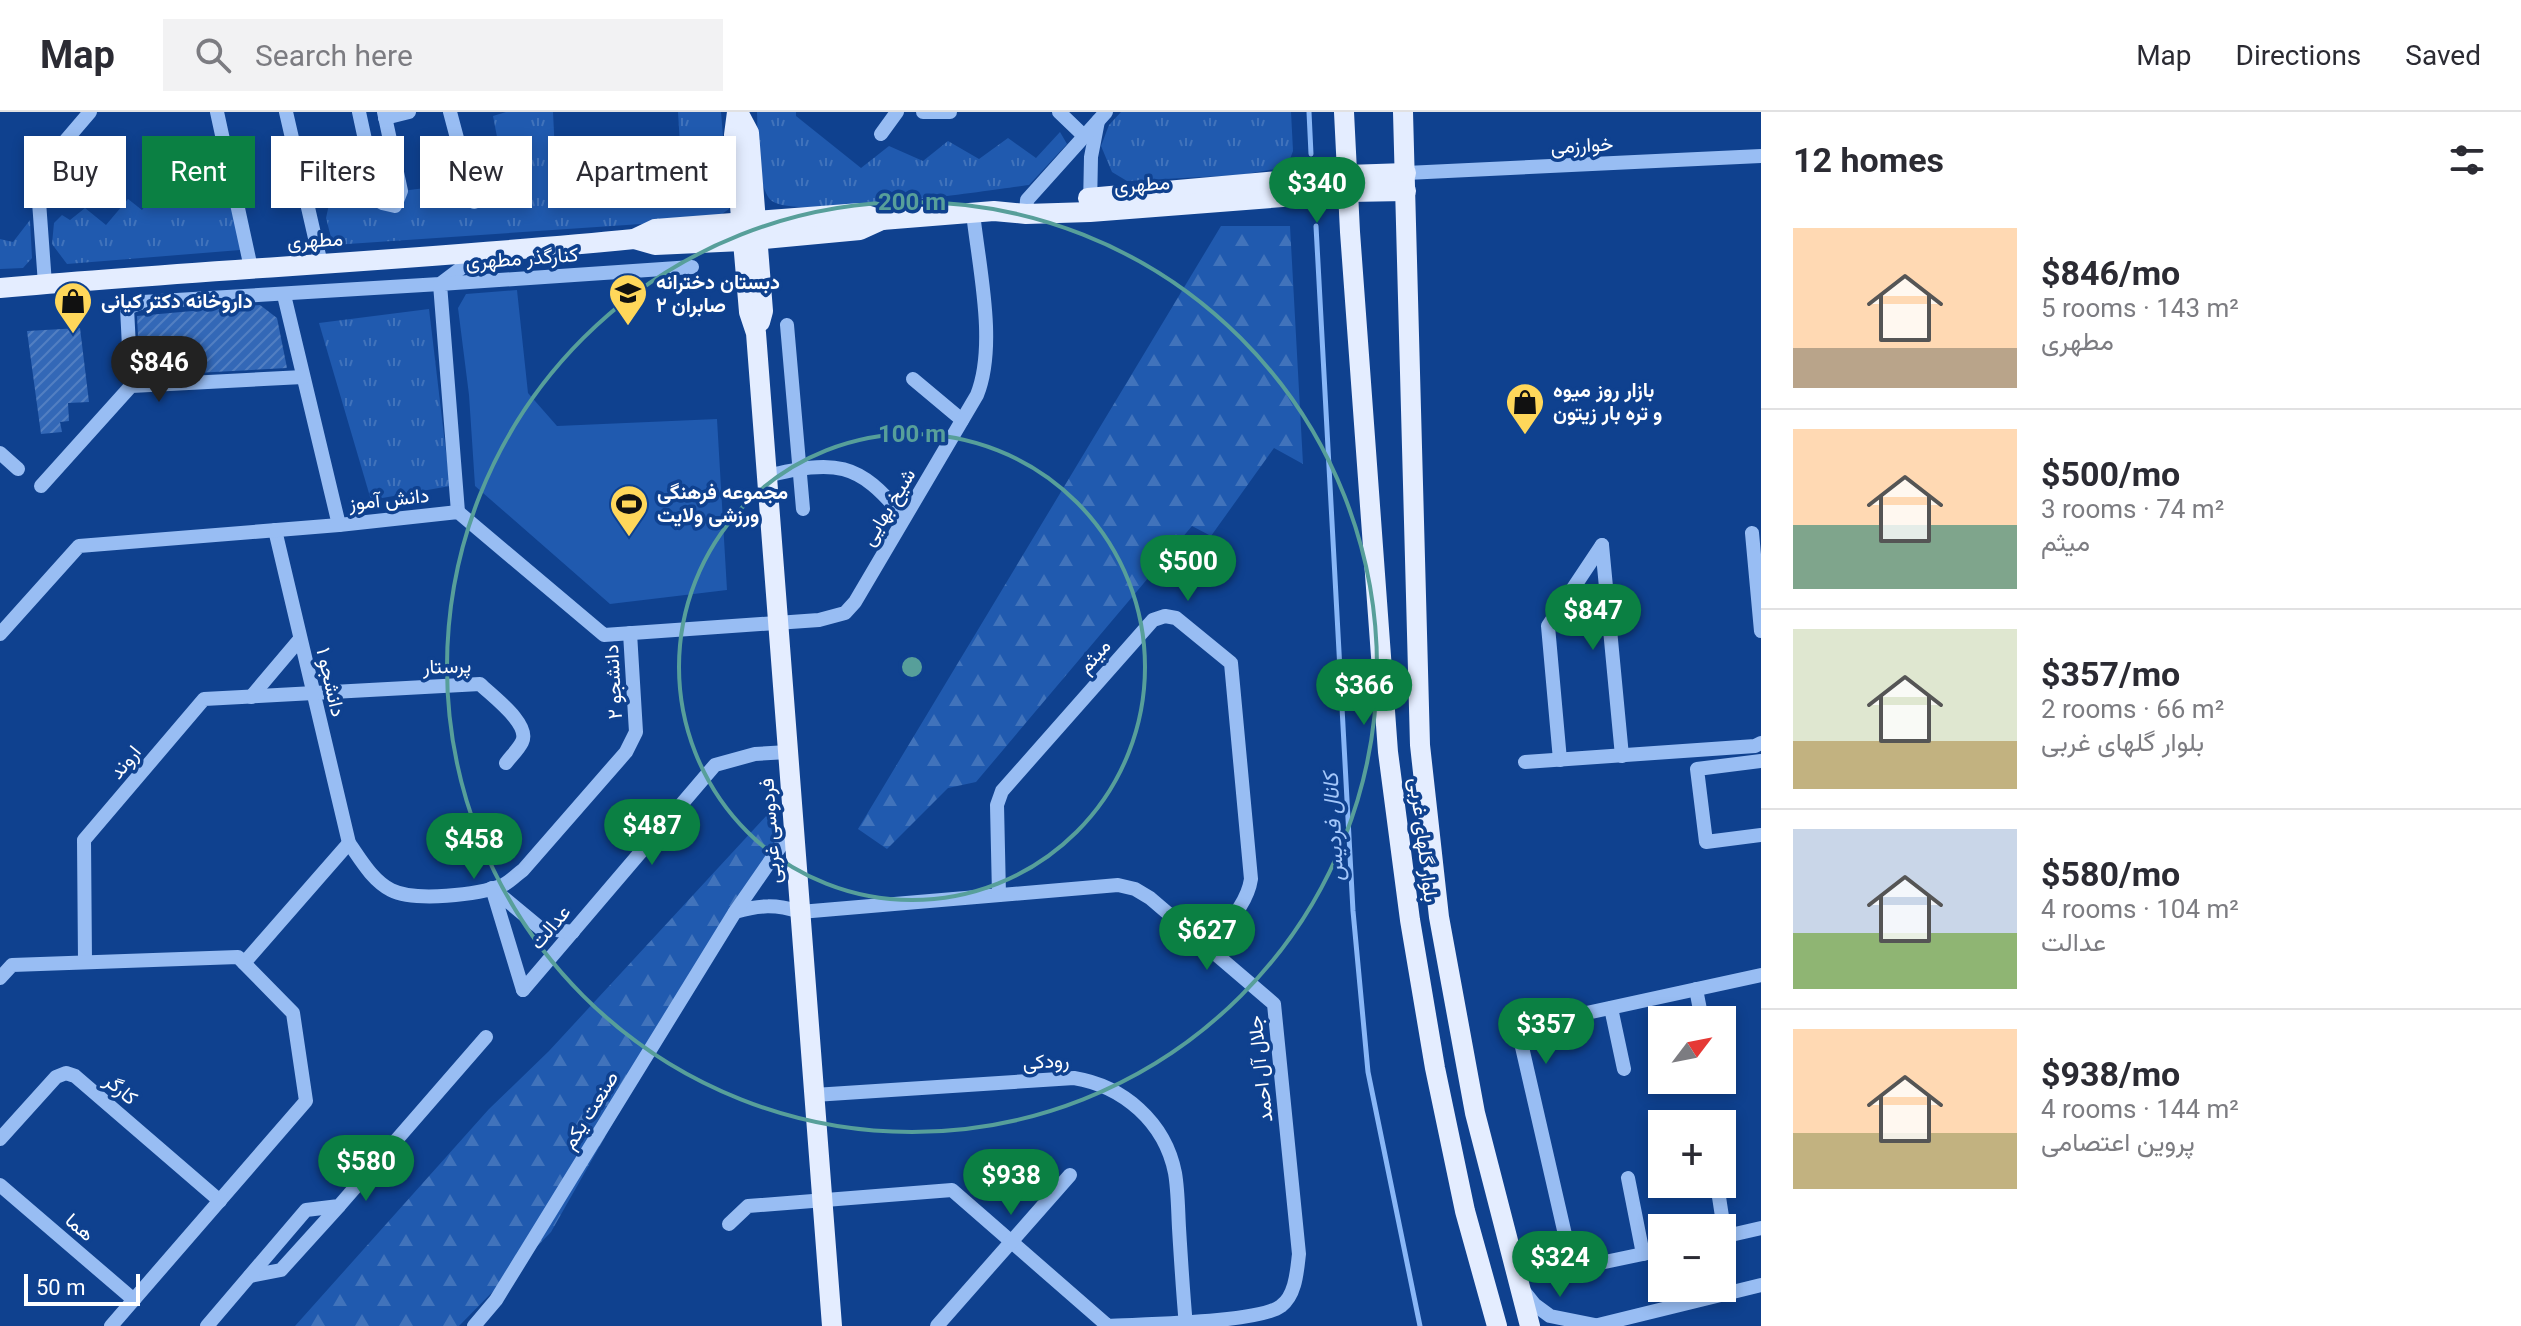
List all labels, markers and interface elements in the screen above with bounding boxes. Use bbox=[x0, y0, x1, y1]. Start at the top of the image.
search box bbox=[163, 19, 723, 91]
text: Map bbox=[40, 33, 115, 77]
icon: search bbox=[191, 33, 235, 77]
text: Search here bbox=[255, 38, 413, 73]
text: Map bbox=[2136, 39, 2192, 72]
text: Directions bbox=[2236, 39, 2361, 72]
text: Saved bbox=[2405, 39, 2481, 72]
street label: خوارزمی bbox=[1550, 131, 1614, 160]
chip: Buy bbox=[24, 136, 126, 208]
chip: Rent bbox=[142, 136, 255, 208]
chip: Filters bbox=[271, 136, 404, 208]
chip: New bbox=[420, 136, 532, 208]
chip: Apartment bbox=[548, 136, 736, 208]
icon: filters bbox=[2445, 138, 2489, 182]
text: 12 homes bbox=[1793, 140, 1944, 180]
pin: $340 bbox=[1270, 157, 1364, 225]
text: $340 bbox=[1287, 168, 1347, 198]
street label: مطهری bbox=[1113, 170, 1171, 199]
text: 200 m bbox=[878, 188, 946, 216]
street label: مطهری bbox=[286, 227, 344, 254]
street label: کنارگذر مطهری bbox=[465, 242, 579, 275]
text: $846/mo bbox=[2041, 253, 2180, 293]
icon: home bbox=[1857, 260, 1953, 356]
place label: دبستان دخترانه صابران ۲ bbox=[656, 270, 780, 318]
school or university icon: دبستان دخترانه صابران ۲ bbox=[607, 272, 649, 327]
shop icon: داروخانه دکتر کیانی bbox=[52, 280, 94, 335]
place label: داروخانه دکتر کیانی bbox=[101, 289, 253, 314]
text: 5 rooms · 143 m² bbox=[2041, 293, 2239, 323]
text: مطهری bbox=[2041, 326, 2114, 356]
pin: $846 bbox=[112, 336, 206, 404]
text: $846 bbox=[129, 347, 189, 377]
place label: بازار روز میوه و تره بار زیتون bbox=[1553, 378, 1662, 426]
shop icon: بازار روز میوه و تره بار زیتون bbox=[1504, 381, 1546, 436]
text: 100 m bbox=[878, 420, 946, 448]
text: $500/mo bbox=[2041, 454, 2180, 494]
icon: home bbox=[1857, 461, 1953, 557]
street label: شیخ بهایی bbox=[856, 464, 922, 551]
place label: مجموعه فرهنگی ورزشی ولایت bbox=[657, 480, 788, 528]
street label: دانش آموز bbox=[347, 483, 430, 516]
sports icon: مجموعه فرهنگی ورزشی ولایت bbox=[608, 483, 650, 538]
text: 3 rooms · 74 m² bbox=[2041, 494, 2224, 524]
text: میثم bbox=[2041, 527, 2090, 557]
pin: $500 bbox=[1141, 535, 1235, 603]
text: $500 bbox=[1158, 546, 1218, 576]
pin: $847 bbox=[1546, 584, 1640, 652]
text: $847 bbox=[1563, 595, 1623, 625]
street label: میثم bbox=[1073, 634, 1116, 679]
street label: دانشجو ۲ bbox=[599, 644, 628, 720]
street label: دانشجو ۱ bbox=[310, 645, 351, 719]
street label: پرستار bbox=[421, 653, 472, 681]
centre of rings bbox=[898, 653, 926, 681]
text: $357/mo bbox=[2041, 654, 2180, 694]
pin: $366 bbox=[1317, 659, 1411, 727]
icon: home bbox=[1857, 661, 1953, 757]
text: $366 bbox=[1334, 670, 1394, 700]
text: 2 rooms · 66 m² bbox=[2041, 694, 2224, 724]
text: بلوار گلهای غربی bbox=[2041, 727, 2204, 757]
street label: اروند bbox=[104, 740, 147, 784]
water label: کانال فردیس bbox=[1318, 769, 1349, 882]
street label: بلوار گلهای غربی bbox=[1403, 776, 1444, 904]
street label: فردوسی غربی bbox=[754, 777, 787, 885]
pin: $487 bbox=[605, 799, 699, 867]
text: $487 bbox=[622, 810, 682, 840]
pin: $458 bbox=[427, 813, 521, 881]
text: $458 bbox=[444, 824, 504, 854]
text: $580/mo bbox=[2041, 854, 2180, 894]
icon: home bbox=[1857, 861, 1953, 957]
text: 4 rooms · 104 m² bbox=[2041, 894, 2239, 924]
street label: عدالت bbox=[525, 900, 575, 954]
pin: $627 bbox=[1160, 904, 1254, 972]
text: $627 bbox=[1177, 915, 1237, 945]
text: عدالت bbox=[2041, 927, 2106, 957]
pin: $357 bbox=[1499, 998, 1593, 1066]
north arrow bbox=[1648, 1006, 1736, 1094]
map controls bbox=[1648, 1006, 1736, 1302]
text: $357 bbox=[1516, 1009, 1576, 1039]
street label: جلال آل احمد bbox=[1242, 1014, 1278, 1124]
street label: رودکی bbox=[1022, 1048, 1070, 1075]
text: $938/mo bbox=[2041, 1054, 2180, 1094]
icon: home bbox=[1857, 1061, 1953, 1157]
street label: صنعت یکم bbox=[557, 1067, 624, 1154]
street label: کارگر bbox=[98, 1068, 142, 1111]
text: 4 rooms · 144 m² bbox=[2041, 1094, 2239, 1124]
button: + bbox=[1648, 1110, 1736, 1198]
text: پروین اعتصامی bbox=[2041, 1127, 2195, 1157]
pin: $580 bbox=[319, 1135, 413, 1203]
text: $580 bbox=[336, 1146, 396, 1176]
pin: $938 bbox=[964, 1149, 1058, 1217]
text: $938 bbox=[981, 1160, 1041, 1190]
street label: هما bbox=[61, 1208, 99, 1246]
button: − bbox=[1648, 1214, 1736, 1302]
pin: $324 bbox=[1513, 1231, 1607, 1299]
text: $324 bbox=[1530, 1242, 1590, 1272]
scale bar bbox=[24, 1270, 140, 1306]
text: 50 m bbox=[36, 1275, 85, 1300]

